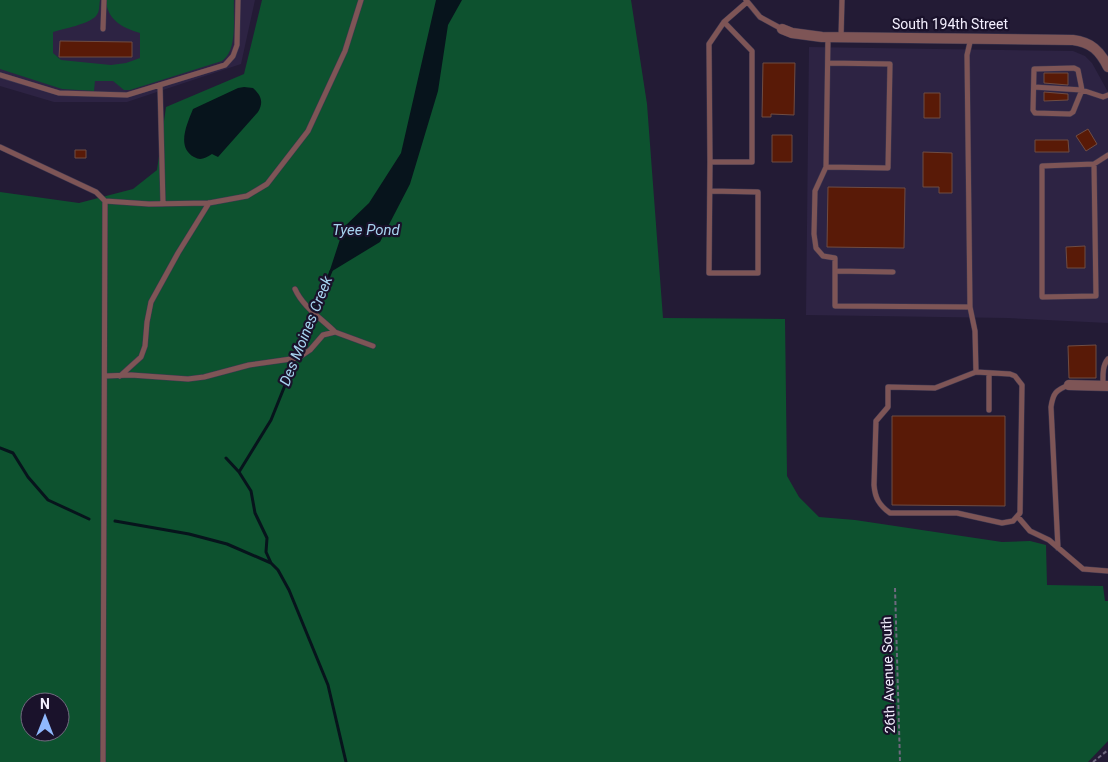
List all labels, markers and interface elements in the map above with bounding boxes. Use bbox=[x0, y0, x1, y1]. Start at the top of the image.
street label: South 194th Street bbox=[892, 16, 1008, 32]
water label: Tyee Pond bbox=[332, 221, 401, 239]
water label: Des Moines Creek bbox=[276, 273, 336, 389]
street label: 26th Avenue South bbox=[878, 616, 898, 734]
north arrow bbox=[20, 692, 70, 742]
text: N bbox=[40, 696, 50, 712]

